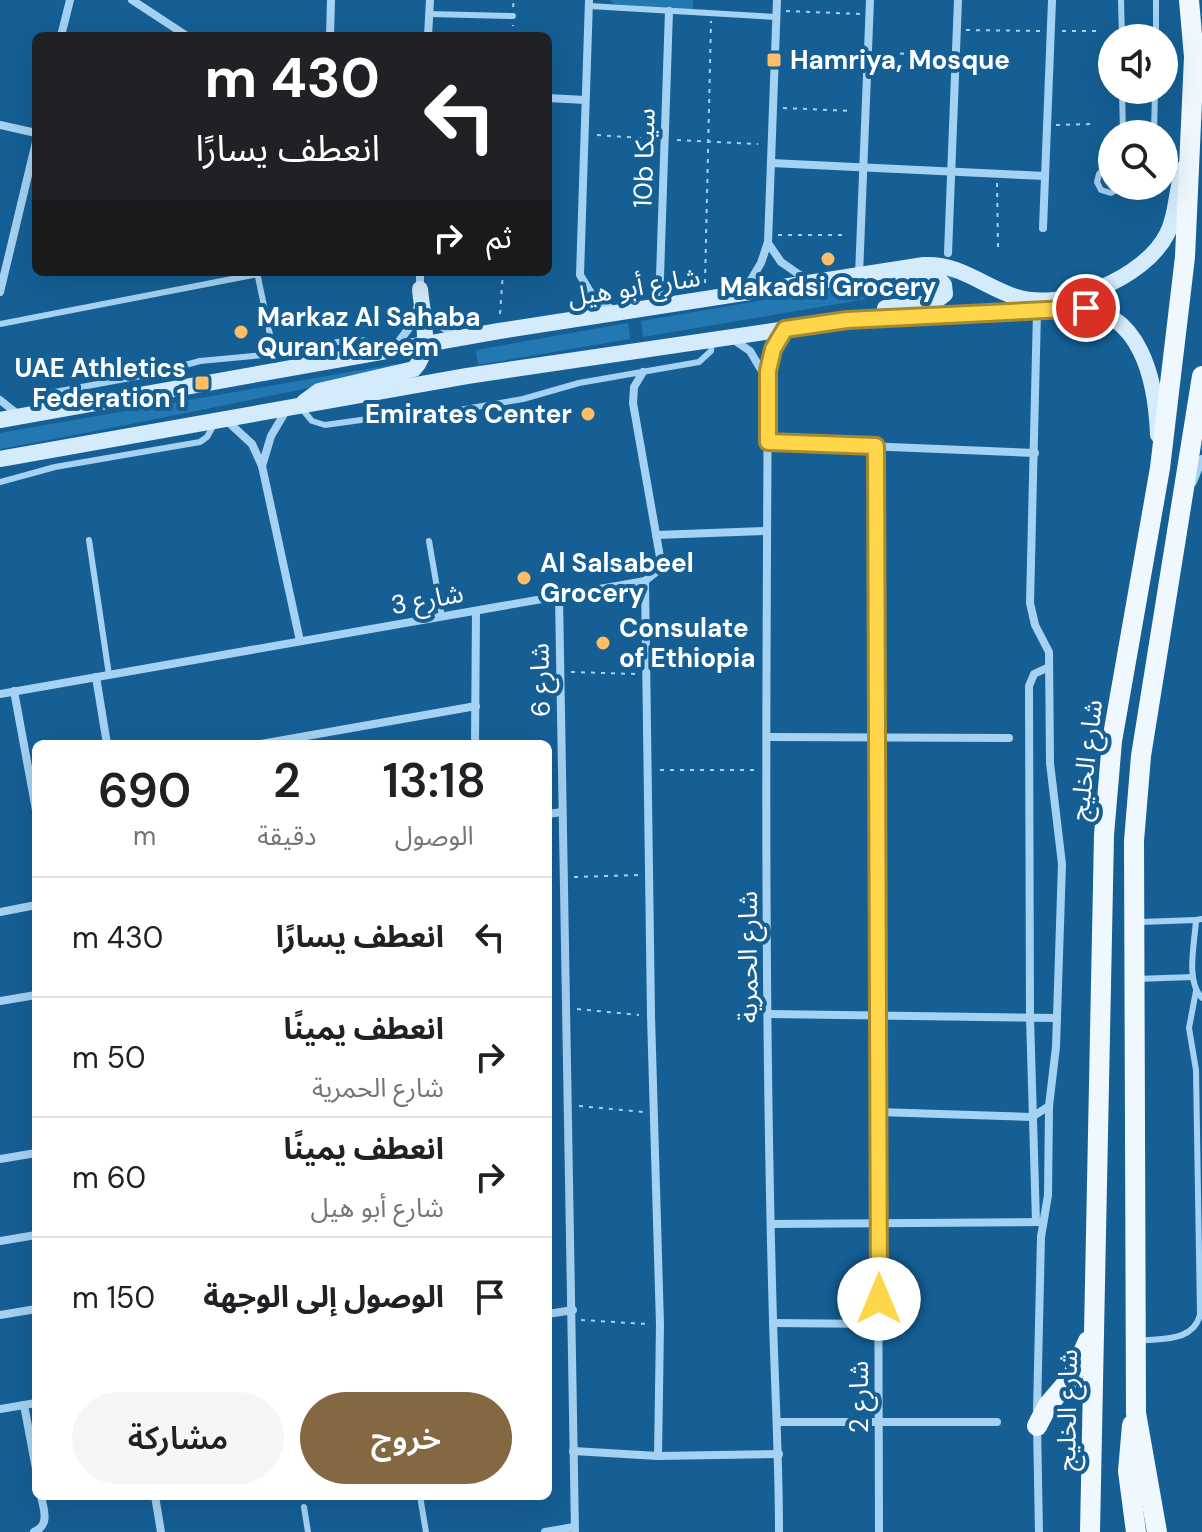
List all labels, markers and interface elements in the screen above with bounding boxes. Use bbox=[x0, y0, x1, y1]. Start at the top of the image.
map controls bbox=[1098, 24, 1178, 200]
button: sound bbox=[1098, 24, 1178, 104]
text: 430 m bbox=[205, 41, 380, 114]
place label: Hamriya, Mosque bbox=[790, 43, 1010, 77]
marker: Hamriya, Mosque bbox=[765, 51, 783, 69]
icon: left bbox=[408, 64, 512, 168]
street label: 10b سيكا bbox=[625, 107, 663, 209]
button: search bbox=[1098, 120, 1178, 200]
text: انعطف يسارًا bbox=[196, 125, 380, 172]
icon: right bbox=[426, 216, 470, 260]
text: ثم bbox=[486, 218, 512, 257]
marker: Makadsi Grocery bbox=[819, 250, 837, 268]
street label: شارع أبو هيل bbox=[565, 260, 703, 316]
place label: Makadsi Grocery bbox=[720, 270, 937, 304]
pin bbox=[1052, 274, 1120, 342]
icon: arrive bbox=[1064, 286, 1108, 330]
place label: Markaz Al Sahaba Quran Kareem bbox=[257, 300, 481, 364]
marker: Markaz Al Sahaba Quran Kareem bbox=[232, 323, 250, 341]
place label: UAE Athletics Federation 1 bbox=[14, 351, 186, 415]
marker: UAE Athletics Federation 1 bbox=[193, 374, 211, 392]
place label: Emirates Center bbox=[365, 397, 572, 431]
marker: Emirates Center bbox=[579, 405, 597, 423]
place label: Al Salsabeel Grocery bbox=[540, 546, 694, 610]
marker: Al Salsabeel Grocery bbox=[515, 569, 533, 587]
street label: شارع 3 bbox=[388, 576, 466, 624]
place label: Consulate of Ethiopia bbox=[619, 611, 755, 675]
marker: Consulate of Ethiopia bbox=[594, 634, 612, 652]
street label: شارع 6 bbox=[522, 643, 560, 717]
street label: شارع الخليج bbox=[1062, 698, 1113, 823]
text: 2 bbox=[273, 749, 301, 812]
text: 13:18 bbox=[382, 749, 486, 812]
text: 690 bbox=[98, 759, 191, 822]
text: m bbox=[133, 819, 156, 853]
text: دقيقة bbox=[257, 819, 316, 853]
text: الوصول bbox=[395, 819, 474, 853]
street label: شارع الحمرية bbox=[731, 891, 767, 1023]
icon: left bbox=[468, 915, 512, 959]
text: انعطف يسارًا bbox=[276, 917, 444, 956]
text: 430 m bbox=[72, 918, 163, 957]
text: انعطف يمينًا bbox=[284, 1009, 444, 1048]
icon: right bbox=[468, 1035, 512, 1079]
text: 50 m bbox=[72, 1038, 146, 1077]
text: شارع الحمرية bbox=[312, 1071, 444, 1105]
text: انعطف يمينًا bbox=[284, 1129, 444, 1168]
icon: right bbox=[468, 1155, 512, 1199]
text: 60 m bbox=[72, 1158, 146, 1197]
text: شارع أبو هيل bbox=[311, 1191, 444, 1225]
position arrow bbox=[837, 1257, 921, 1341]
icon: arrive bbox=[468, 1275, 512, 1319]
text: الوصول إلى الوجهة bbox=[203, 1277, 444, 1316]
text: 150 m bbox=[72, 1278, 155, 1317]
street label: شارع الخليج bbox=[1049, 1349, 1088, 1471]
street label: شارع 2 bbox=[842, 1361, 878, 1433]
button: مشاركة bbox=[72, 1392, 284, 1484]
button: خروج bbox=[300, 1392, 512, 1484]

